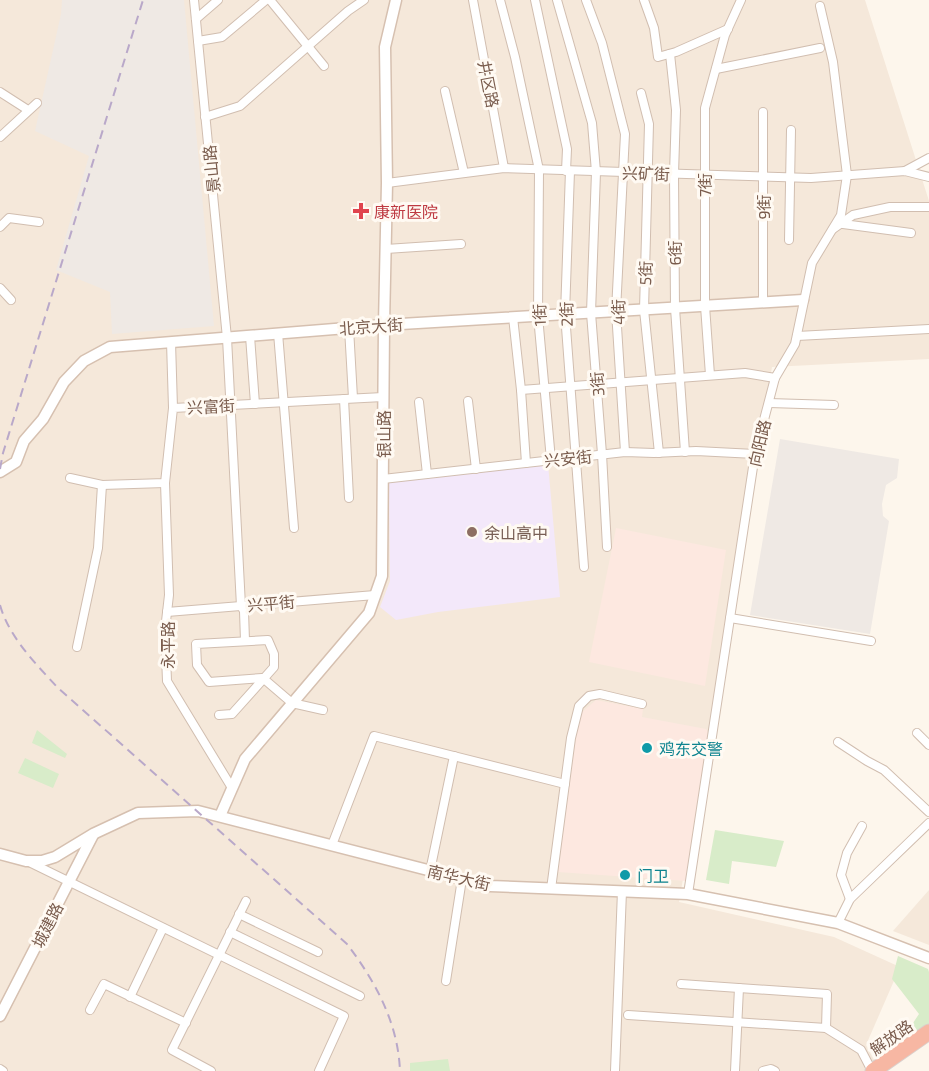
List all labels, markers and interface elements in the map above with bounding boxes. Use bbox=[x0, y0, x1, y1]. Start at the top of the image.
street label: 井区路 bbox=[475, 59, 503, 109]
street label: 景山路 bbox=[199, 144, 223, 194]
street label: 兴矿街 bbox=[622, 163, 670, 183]
street label: 7街 bbox=[695, 173, 714, 197]
street label: 9街 bbox=[754, 194, 773, 220]
marker: 康新医院 bbox=[352, 202, 370, 220]
place label: 康新医院 bbox=[374, 202, 438, 221]
street label: 6街 bbox=[665, 240, 684, 266]
street label: 5街 bbox=[635, 260, 655, 286]
street label: 4街 bbox=[608, 299, 628, 325]
street label: 2街 bbox=[556, 301, 576, 327]
street label: 1街 bbox=[529, 303, 549, 327]
street label: 北京大街 bbox=[338, 314, 404, 338]
street label: 3街 bbox=[586, 371, 608, 397]
street label: 兴富街 bbox=[187, 395, 235, 417]
street label: 银山路 bbox=[374, 410, 393, 458]
street label: 向阳路 bbox=[744, 417, 774, 469]
street label: 兴安街 bbox=[543, 446, 593, 470]
place label: 余山高中 bbox=[484, 523, 548, 542]
marker: 余山高中 bbox=[465, 525, 479, 539]
street label: 兴平街 bbox=[246, 591, 296, 615]
street label: 永平路 bbox=[158, 621, 177, 669]
place label: 鸡东交警 bbox=[659, 739, 723, 758]
marker: 鸡东交警 bbox=[640, 741, 654, 755]
street label: 南华大街 bbox=[426, 861, 492, 893]
place label: 门卫 bbox=[637, 866, 669, 885]
marker: 门卫 bbox=[618, 868, 632, 882]
street label: 城建路 bbox=[28, 899, 66, 951]
street label: 解放路 bbox=[866, 1015, 916, 1059]

